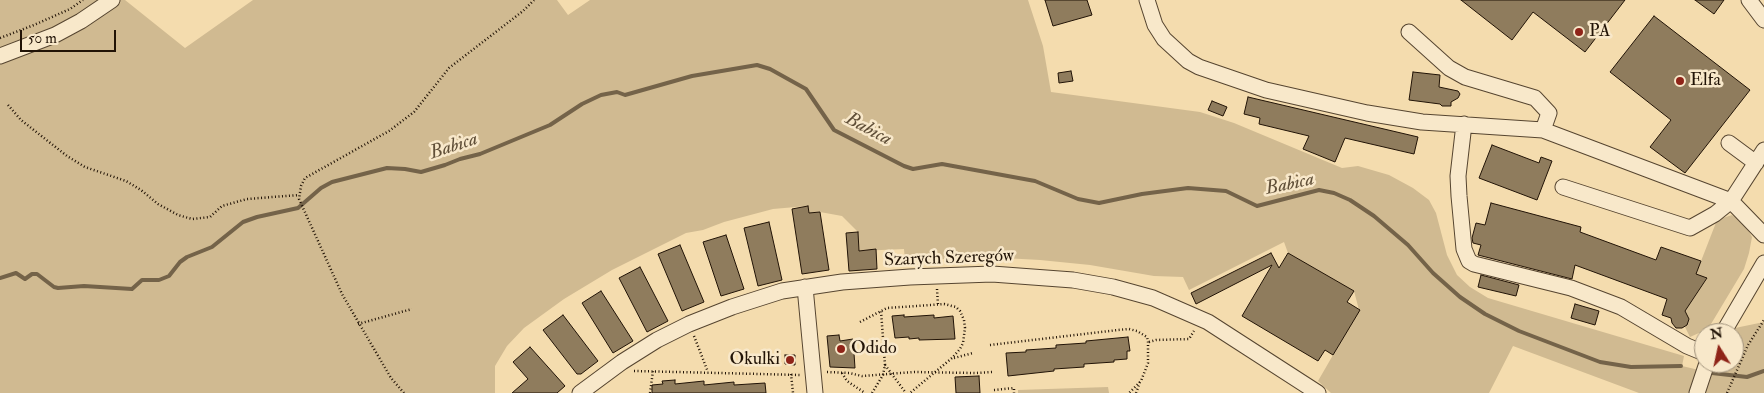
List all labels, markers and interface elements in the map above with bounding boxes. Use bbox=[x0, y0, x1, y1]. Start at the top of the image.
scale bar bbox=[22, 20, 119, 52]
place label: PA bbox=[1589, 21, 1610, 43]
marker: PA bbox=[1573, 26, 1585, 38]
text: 50 m bbox=[28, 29, 57, 48]
place label: Elfa bbox=[1690, 70, 1721, 92]
marker: Elfa bbox=[1674, 75, 1686, 87]
water label: Babica bbox=[841, 108, 895, 152]
water label: Babica bbox=[427, 129, 481, 165]
water label: Babica bbox=[1264, 169, 1316, 201]
street label: Szarych Szeregów bbox=[884, 246, 1014, 272]
north arrow bbox=[1694, 323, 1744, 373]
text: N bbox=[1709, 324, 1724, 343]
place label: Odido bbox=[851, 338, 897, 360]
marker: Odido bbox=[835, 343, 847, 355]
place label: Okulki bbox=[730, 349, 780, 371]
marker: Okulki bbox=[784, 354, 796, 366]

